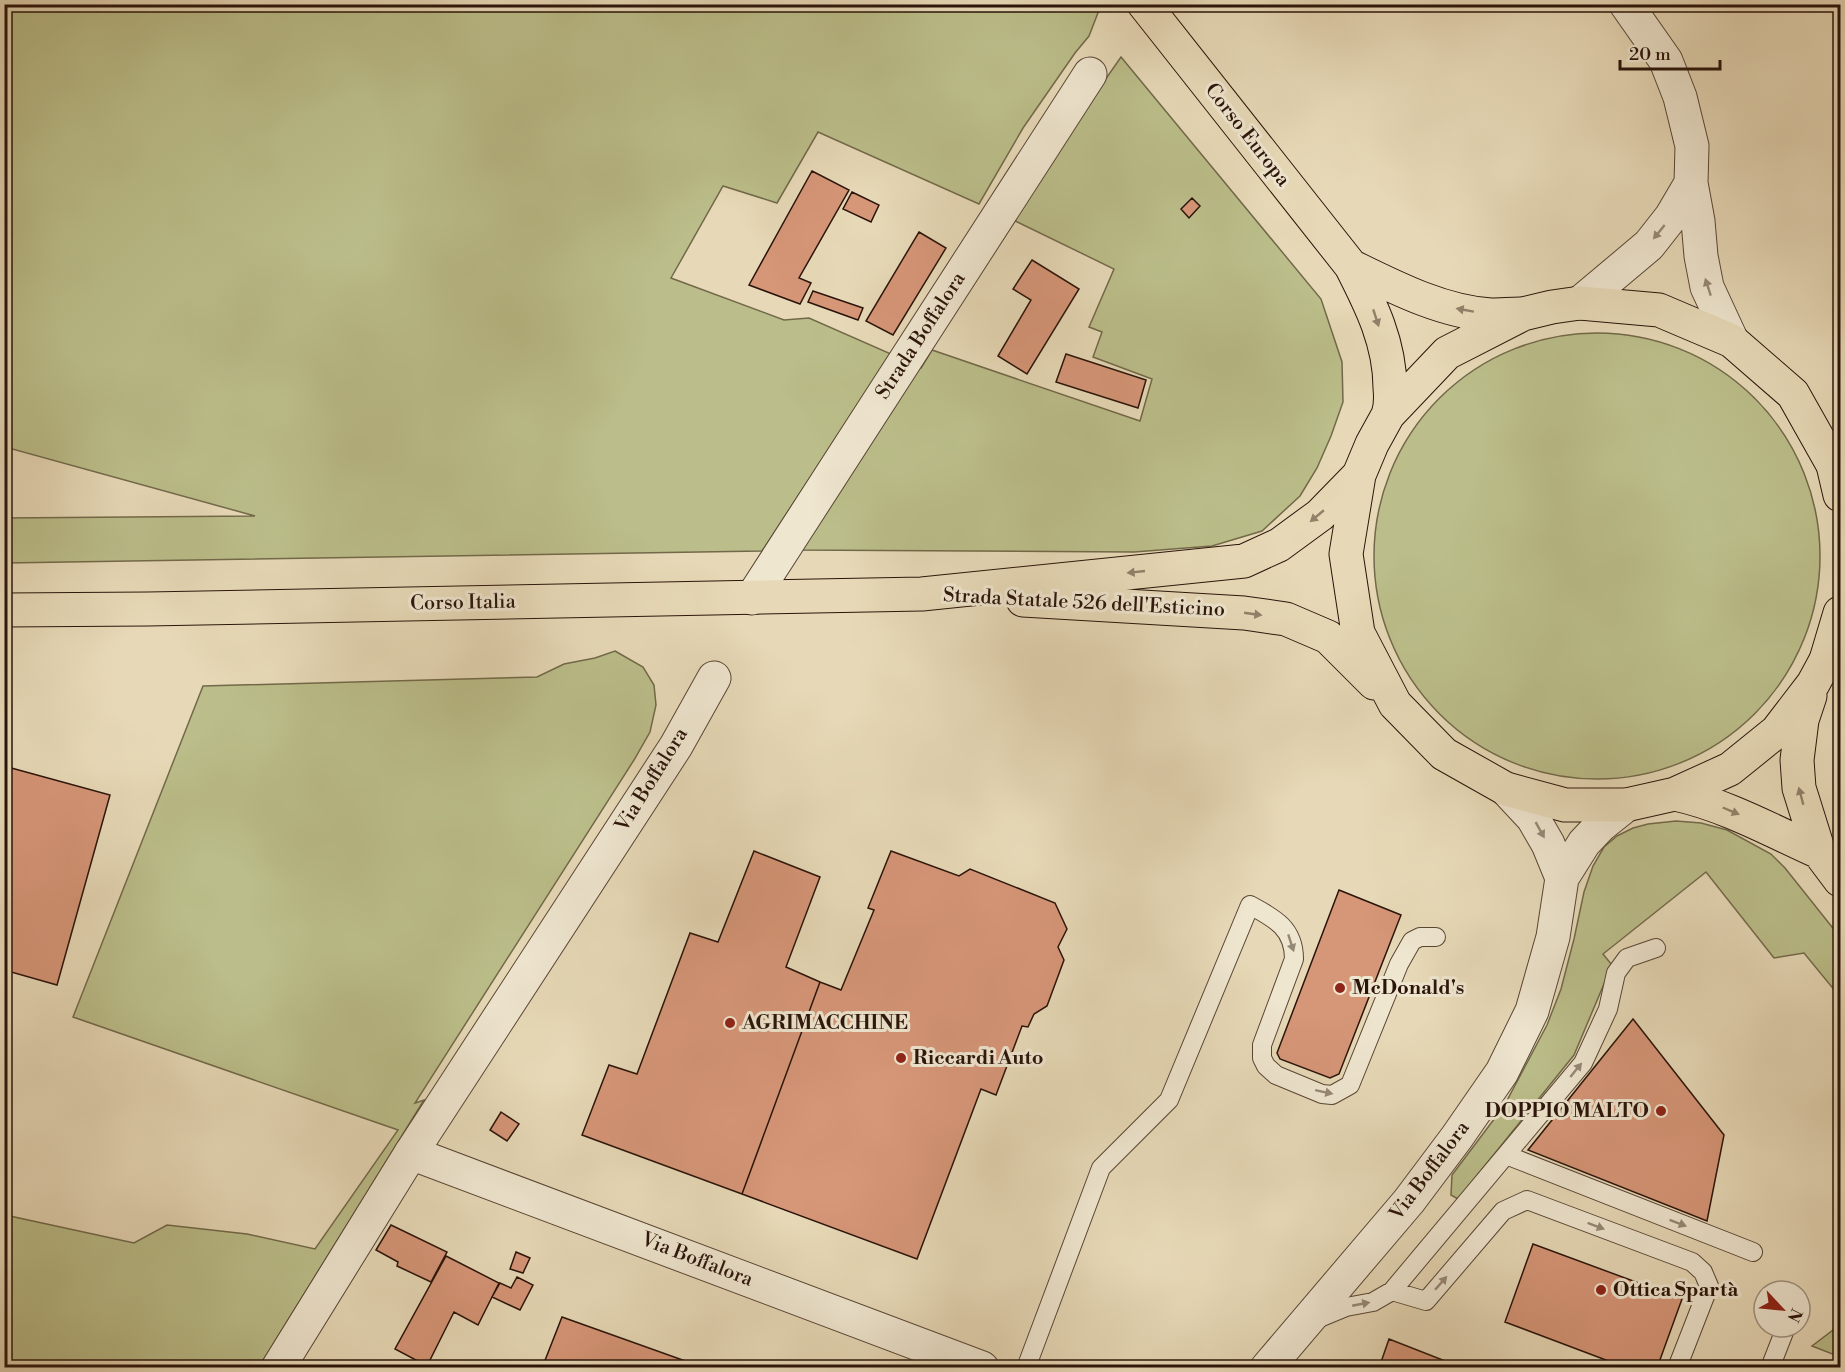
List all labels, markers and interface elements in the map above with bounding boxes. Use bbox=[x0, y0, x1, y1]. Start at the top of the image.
scale bar bbox=[1620, 33, 1720, 71]
text: 20 m bbox=[1629, 43, 1671, 66]
street label: Corso Europa bbox=[1199, 78, 1296, 192]
one-way arrow bbox=[1653, 224, 1666, 240]
street label: Strada Boffalora bbox=[871, 267, 972, 404]
one-way arrow bbox=[1703, 278, 1713, 296]
one-way arrow bbox=[1456, 305, 1475, 314]
one-way arrow bbox=[1372, 309, 1381, 327]
one-way arrow bbox=[1310, 509, 1325, 522]
one-way arrow bbox=[1126, 567, 1145, 577]
street label: Strada Statale 526 dell'Esticino bbox=[942, 583, 1226, 623]
street label: Corso Italia bbox=[410, 590, 517, 616]
one-way arrow bbox=[1244, 610, 1263, 619]
street label: Via Boffalora bbox=[610, 723, 694, 837]
one-way arrow bbox=[1796, 787, 1806, 805]
one-way arrow bbox=[1722, 807, 1740, 816]
one-way arrow bbox=[1535, 822, 1545, 839]
one-way arrow bbox=[1287, 934, 1296, 952]
place label: McDonald's bbox=[1352, 976, 1464, 1001]
marker: McDonald's bbox=[1333, 981, 1347, 995]
place label: AGRIMACCHINE bbox=[741, 1011, 908, 1036]
marker: AGRIMACCHINE bbox=[723, 1016, 737, 1030]
place label: Riccardi Auto bbox=[913, 1046, 1044, 1071]
marker: Riccardi Auto bbox=[894, 1051, 908, 1065]
one-way arrow bbox=[1570, 1063, 1582, 1078]
one-way arrow bbox=[1315, 1088, 1334, 1097]
place label: DOPPIO MALTO bbox=[1485, 1099, 1649, 1124]
marker: DOPPIO MALTO bbox=[1654, 1104, 1668, 1118]
street label: Via Boffalora bbox=[1384, 1116, 1476, 1226]
one-way arrow bbox=[1669, 1218, 1687, 1228]
one-way arrow bbox=[1587, 1222, 1605, 1232]
street label: Via Boffalora bbox=[637, 1227, 757, 1293]
one-way arrow bbox=[1434, 1276, 1448, 1291]
place label: Ottica Spartà bbox=[1613, 1278, 1739, 1303]
north arrow bbox=[1752, 1279, 1812, 1339]
marker: Ottica Spartà bbox=[1594, 1283, 1608, 1297]
one-way arrow bbox=[1352, 1299, 1371, 1308]
text: N bbox=[1783, 1305, 1806, 1326]

